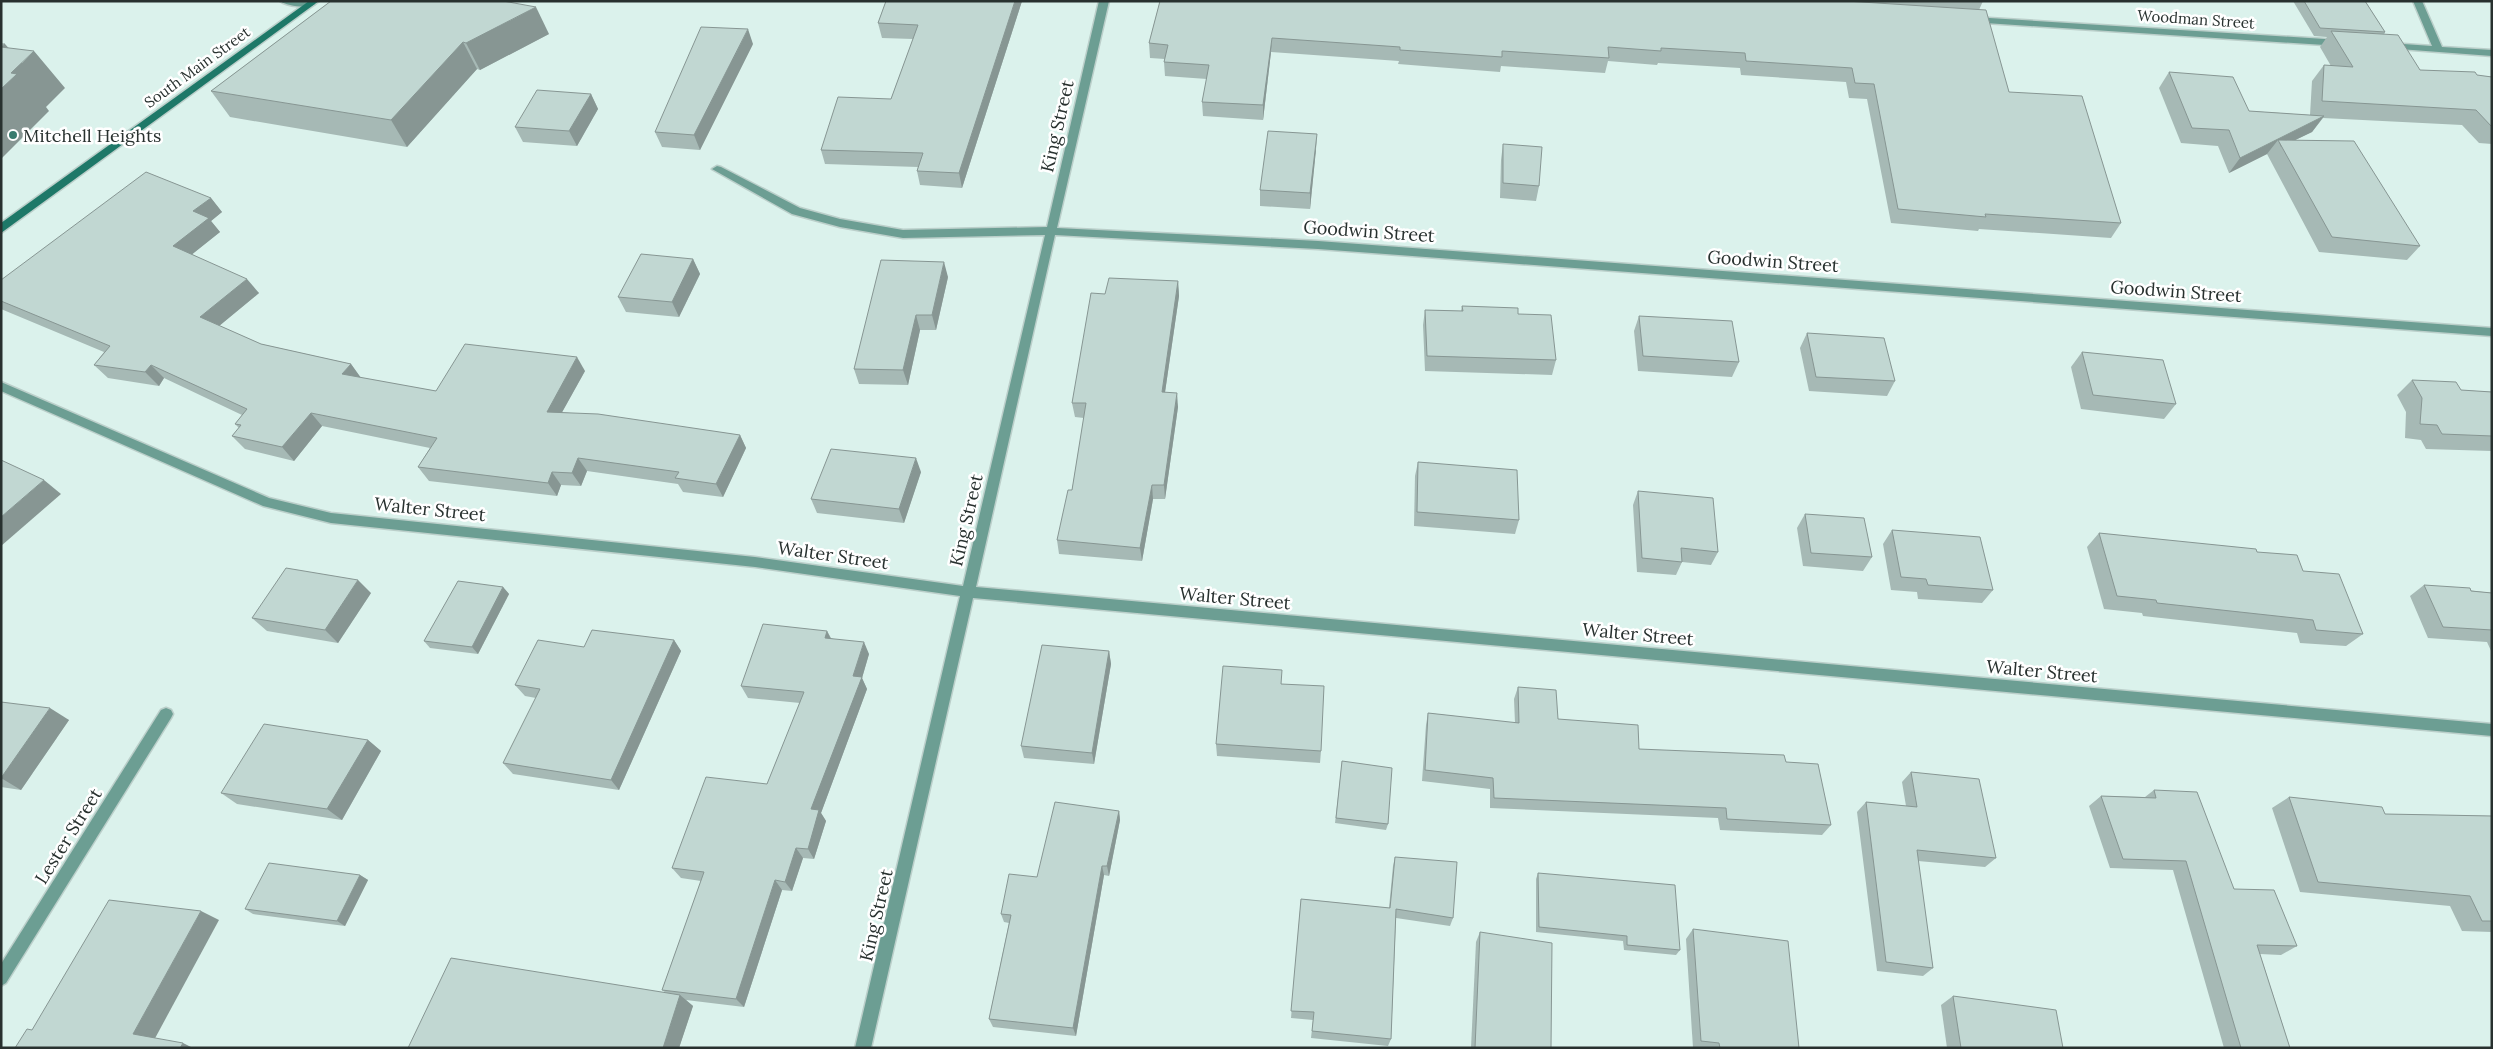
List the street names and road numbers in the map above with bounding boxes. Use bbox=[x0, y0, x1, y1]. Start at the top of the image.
street label: Woodman Street bbox=[2137, 5, 2256, 33]
street label: South Main Street bbox=[140, 22, 254, 112]
street label: King Street bbox=[1035, 78, 1079, 174]
street label: Goodwin Street bbox=[1303, 215, 1435, 247]
street label: Goodwin Street bbox=[1707, 245, 1839, 277]
street label: Goodwin Street bbox=[2110, 275, 2242, 307]
street label: King Street bbox=[944, 472, 988, 568]
street label: Walter Street bbox=[373, 492, 487, 526]
street label: Walter Street bbox=[776, 536, 890, 574]
street label: Walter Street bbox=[1178, 582, 1292, 614]
street label: Walter Street bbox=[1581, 618, 1695, 650]
street label: Walter Street bbox=[1985, 655, 2099, 687]
street label: Lester Street bbox=[29, 784, 107, 888]
street label: King Street bbox=[854, 867, 898, 963]

